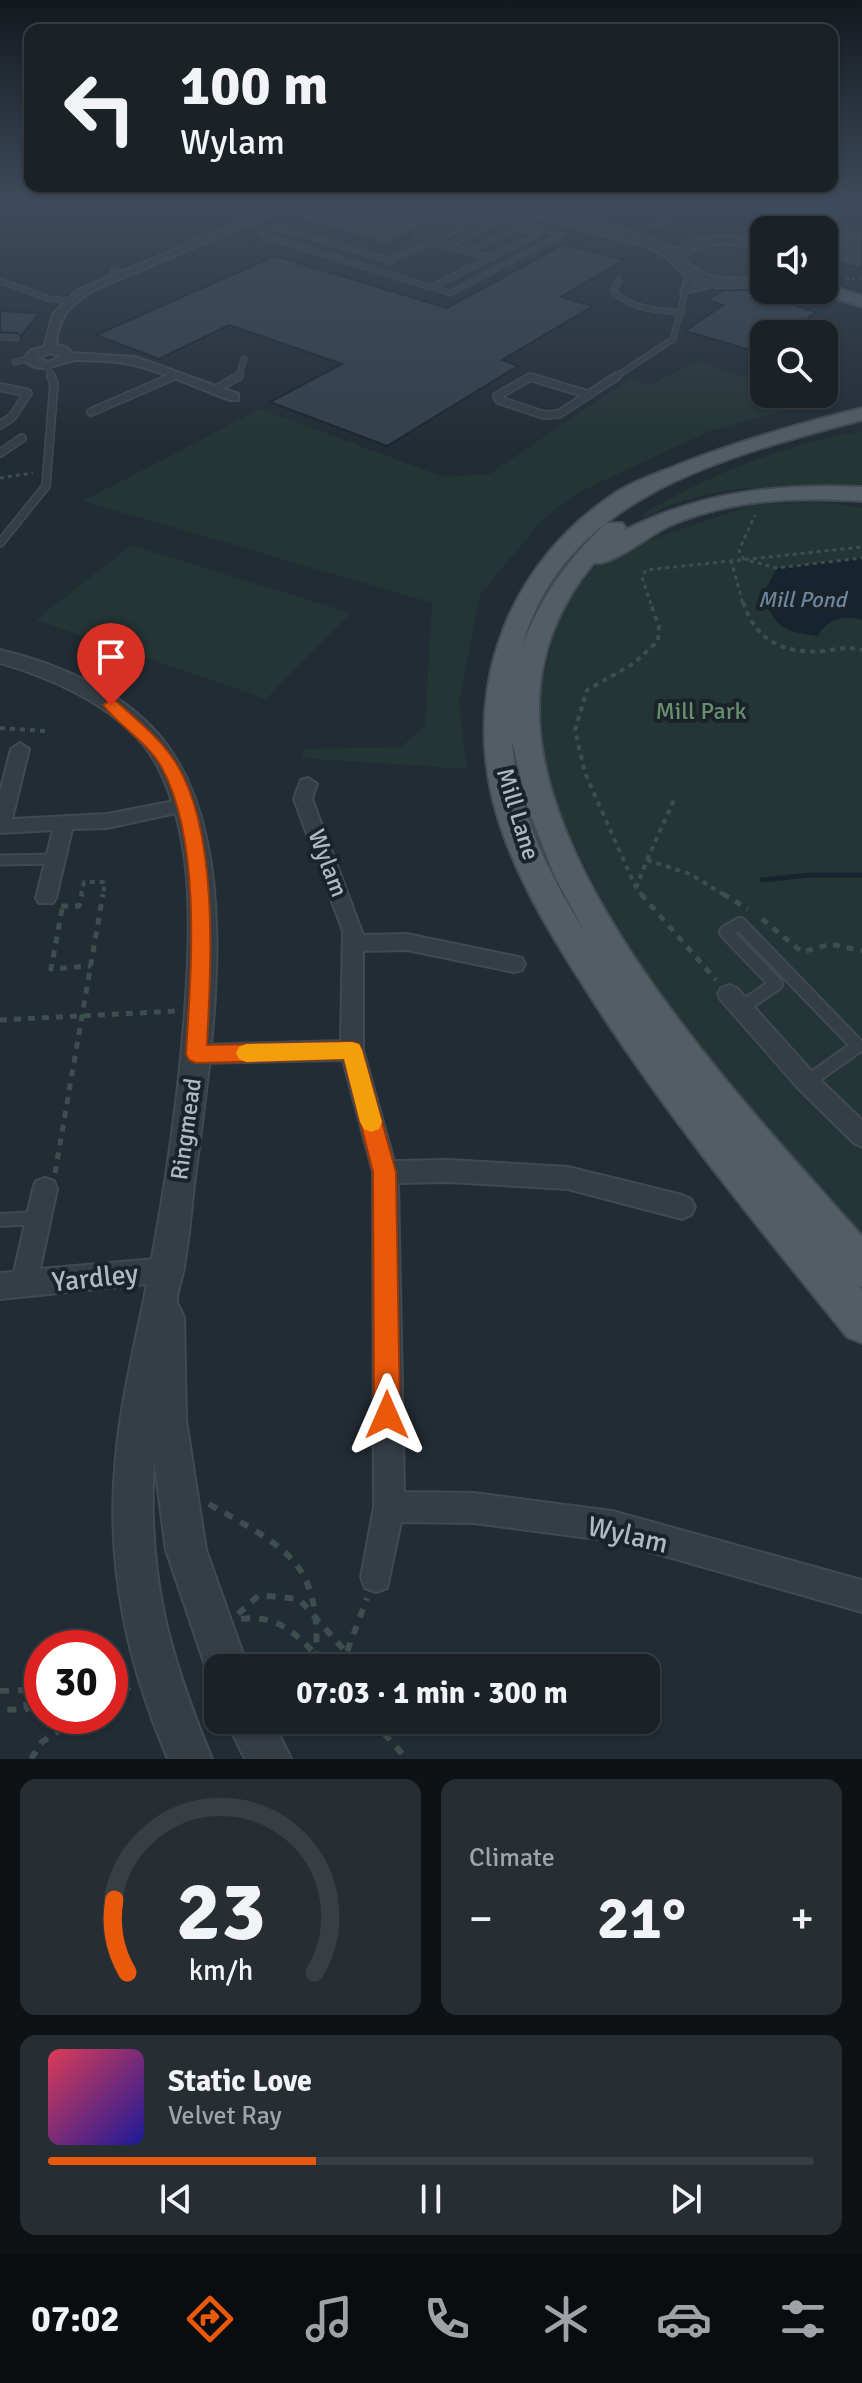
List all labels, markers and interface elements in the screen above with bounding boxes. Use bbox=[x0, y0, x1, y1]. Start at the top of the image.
text: 100 m bbox=[180, 51, 328, 120]
icon: left bbox=[48, 56, 152, 160]
text: Wylam bbox=[180, 120, 285, 165]
map controls bbox=[750, 216, 838, 408]
button: sound bbox=[750, 216, 838, 304]
button: search bbox=[750, 320, 838, 408]
water label: Mill Pond bbox=[758, 586, 848, 613]
pin bbox=[77, 623, 145, 705]
icon: arrive bbox=[89, 635, 133, 679]
park label: Mill Park bbox=[655, 696, 747, 726]
street label: Mill Lane bbox=[490, 764, 546, 864]
street label: Wylam bbox=[301, 825, 355, 901]
street label: Ringmead bbox=[164, 1076, 208, 1182]
street label: Yardley bbox=[50, 1257, 140, 1299]
position arrow bbox=[345, 1373, 429, 1457]
street label: Wylam bbox=[584, 1509, 671, 1561]
speed limit sign: 30 bbox=[24, 1630, 128, 1734]
text: 07:03 · 1 min · 300 m bbox=[296, 1675, 568, 1712]
text: Climate bbox=[469, 1842, 555, 1874]
text: 23 bbox=[176, 1861, 265, 1963]
text: 21° bbox=[597, 1882, 686, 1956]
text: − bbox=[469, 1892, 493, 1946]
text: + bbox=[790, 1892, 814, 1946]
text: km/h bbox=[188, 1953, 253, 1988]
text: Static Love bbox=[168, 2063, 312, 2100]
text: Velvet Ray bbox=[168, 2100, 282, 2132]
icon: previous bbox=[154, 2177, 198, 2221]
icon: pause bbox=[409, 2177, 453, 2221]
icon: next bbox=[664, 2177, 708, 2221]
icon: directions bbox=[182, 2291, 238, 2347]
icon: music bbox=[301, 2291, 357, 2347]
icon: phone bbox=[419, 2291, 475, 2347]
icon: climate bbox=[538, 2291, 594, 2347]
icon: car bbox=[656, 2291, 712, 2347]
icon: filters bbox=[775, 2291, 831, 2347]
text: 07:02 bbox=[31, 2297, 120, 2342]

